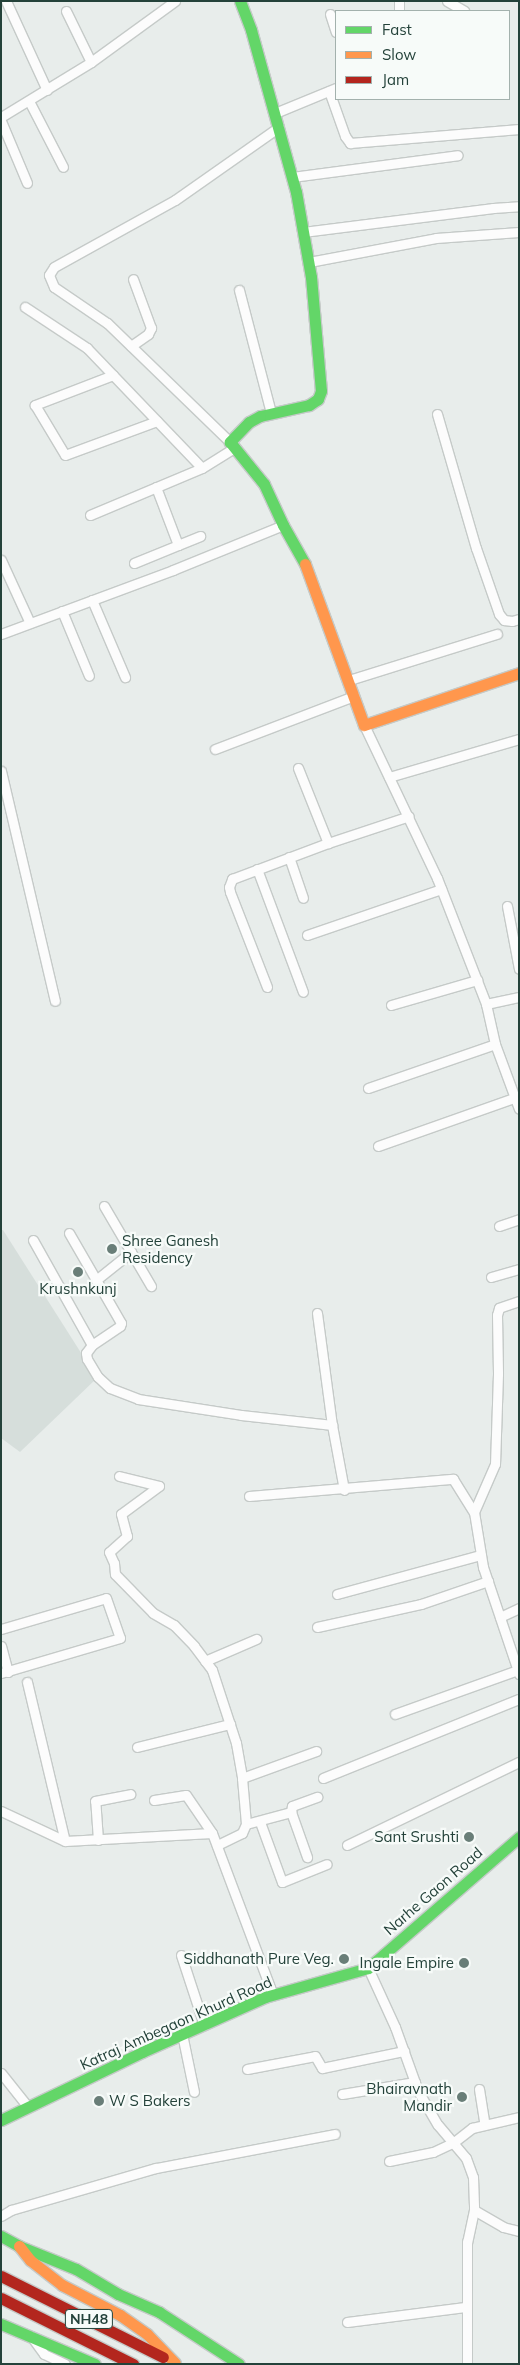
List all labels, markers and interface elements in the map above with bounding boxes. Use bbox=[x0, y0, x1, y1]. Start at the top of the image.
legend bbox=[335, 10, 510, 100]
text: Fast bbox=[382, 20, 412, 39]
text: Slow bbox=[382, 45, 416, 64]
text: Jam bbox=[382, 70, 409, 89]
place label: Shree Ganesh Residency bbox=[122, 1231, 219, 1266]
marker: Shree Ganesh Residency bbox=[106, 1243, 118, 1255]
marker: Krushnkunj bbox=[72, 1266, 84, 1278]
place label: Krushnkunj bbox=[39, 1280, 117, 1298]
place label: Sant Srushti bbox=[374, 1828, 459, 1846]
marker: Sant Srushti bbox=[463, 1831, 475, 1843]
street label: Narhe Gaon Road bbox=[380, 1843, 486, 1939]
place label: Siddhanath Pure Veg. bbox=[184, 1950, 334, 1968]
marker: Siddhanath Pure Veg. bbox=[338, 1953, 350, 1965]
place label: Ingale Empire bbox=[360, 1954, 454, 1972]
marker: Ingale Empire bbox=[458, 1957, 470, 1969]
street label: Katraj Ambegaon Khurd Road bbox=[77, 1972, 275, 2074]
place label: Bhairavnath Mandir bbox=[366, 2079, 452, 2114]
marker: Bhairavnath Mandir bbox=[456, 2091, 468, 2103]
place label: W S Bakers bbox=[109, 2092, 191, 2110]
marker: W S Bakers bbox=[93, 2095, 105, 2107]
road number: NH48 bbox=[64, 2308, 114, 2330]

